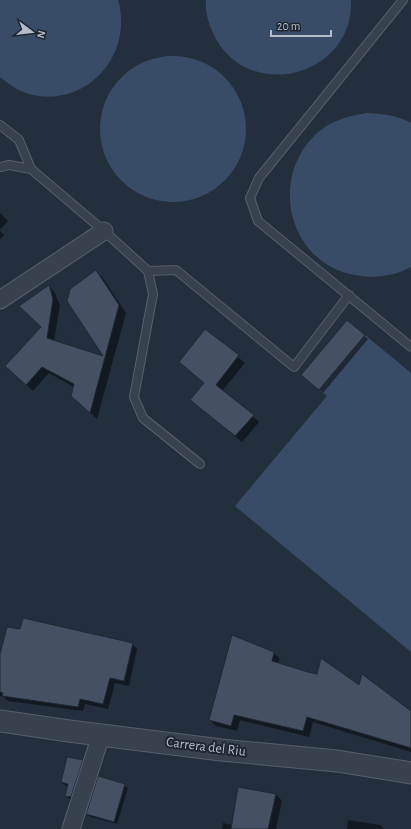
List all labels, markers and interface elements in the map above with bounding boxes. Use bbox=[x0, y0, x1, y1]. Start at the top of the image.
north arrow bbox=[12, 12, 52, 52]
scale bar bbox=[271, 12, 331, 38]
text: 20 m bbox=[277, 20, 300, 32]
text: N bbox=[35, 29, 47, 40]
street label: Carrera del Riu bbox=[165, 735, 247, 759]

